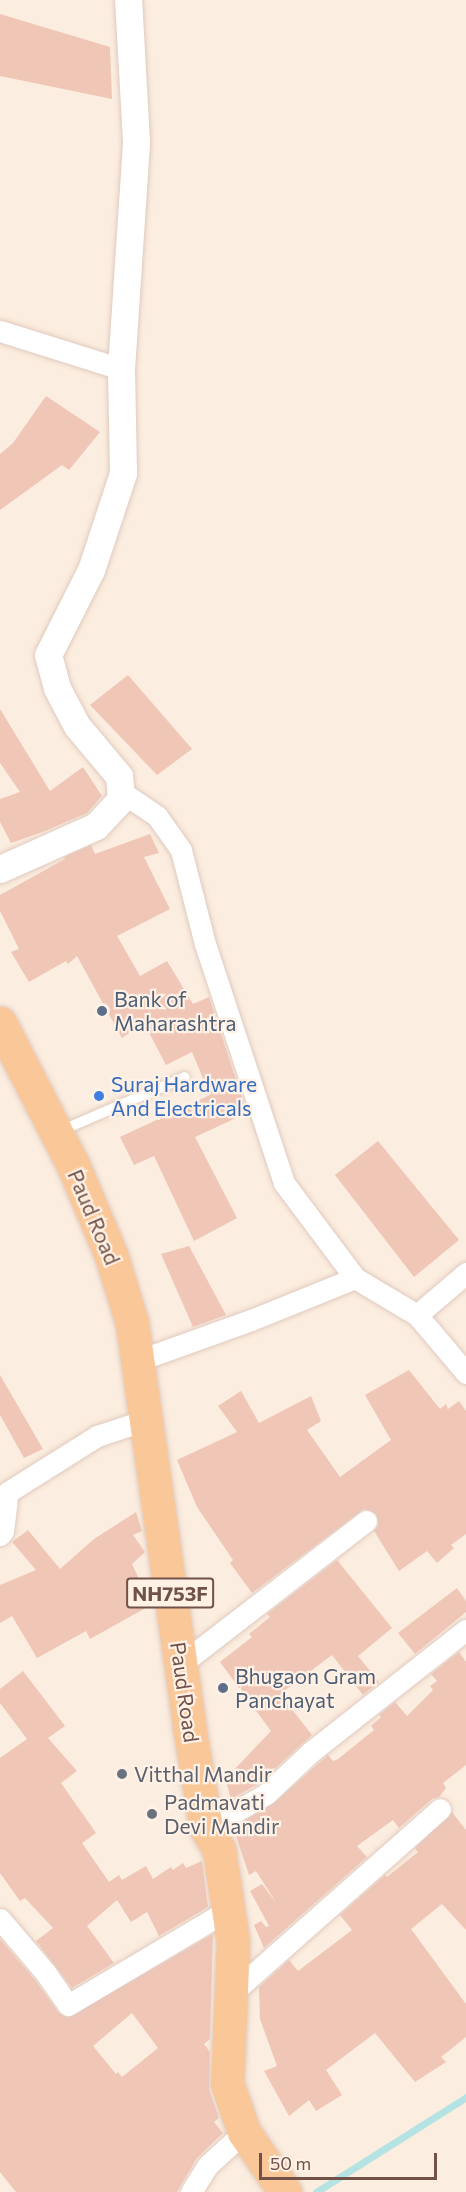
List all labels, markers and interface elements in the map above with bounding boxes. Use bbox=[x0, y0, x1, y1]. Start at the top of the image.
place label: Bank of Maharashtra bbox=[114, 986, 236, 1036]
marker: Bank of Maharashtra bbox=[95, 1004, 109, 1018]
place label: Suraj Hardware And Electricals bbox=[111, 1071, 257, 1121]
marker: Suraj Hardware And Electricals bbox=[92, 1089, 106, 1103]
street label: Paud Road bbox=[63, 1166, 125, 1268]
road number: NH753F bbox=[125, 1576, 215, 1610]
street label: Paud Road bbox=[165, 1640, 205, 1744]
place label: Bhugaon Gram Panchayat bbox=[235, 1663, 376, 1713]
marker: Bhugaon Gram Panchayat bbox=[216, 1681, 230, 1695]
place label: Vitthal Mandir bbox=[134, 1761, 272, 1787]
marker: Vitthal Mandir bbox=[115, 1767, 129, 1781]
place label: Padmavati Devi Mandir bbox=[164, 1789, 279, 1839]
marker: Padmavati Devi Mandir bbox=[145, 1807, 159, 1821]
scale bar bbox=[262, 2141, 440, 2179]
text: 50 m bbox=[270, 2152, 311, 2174]

